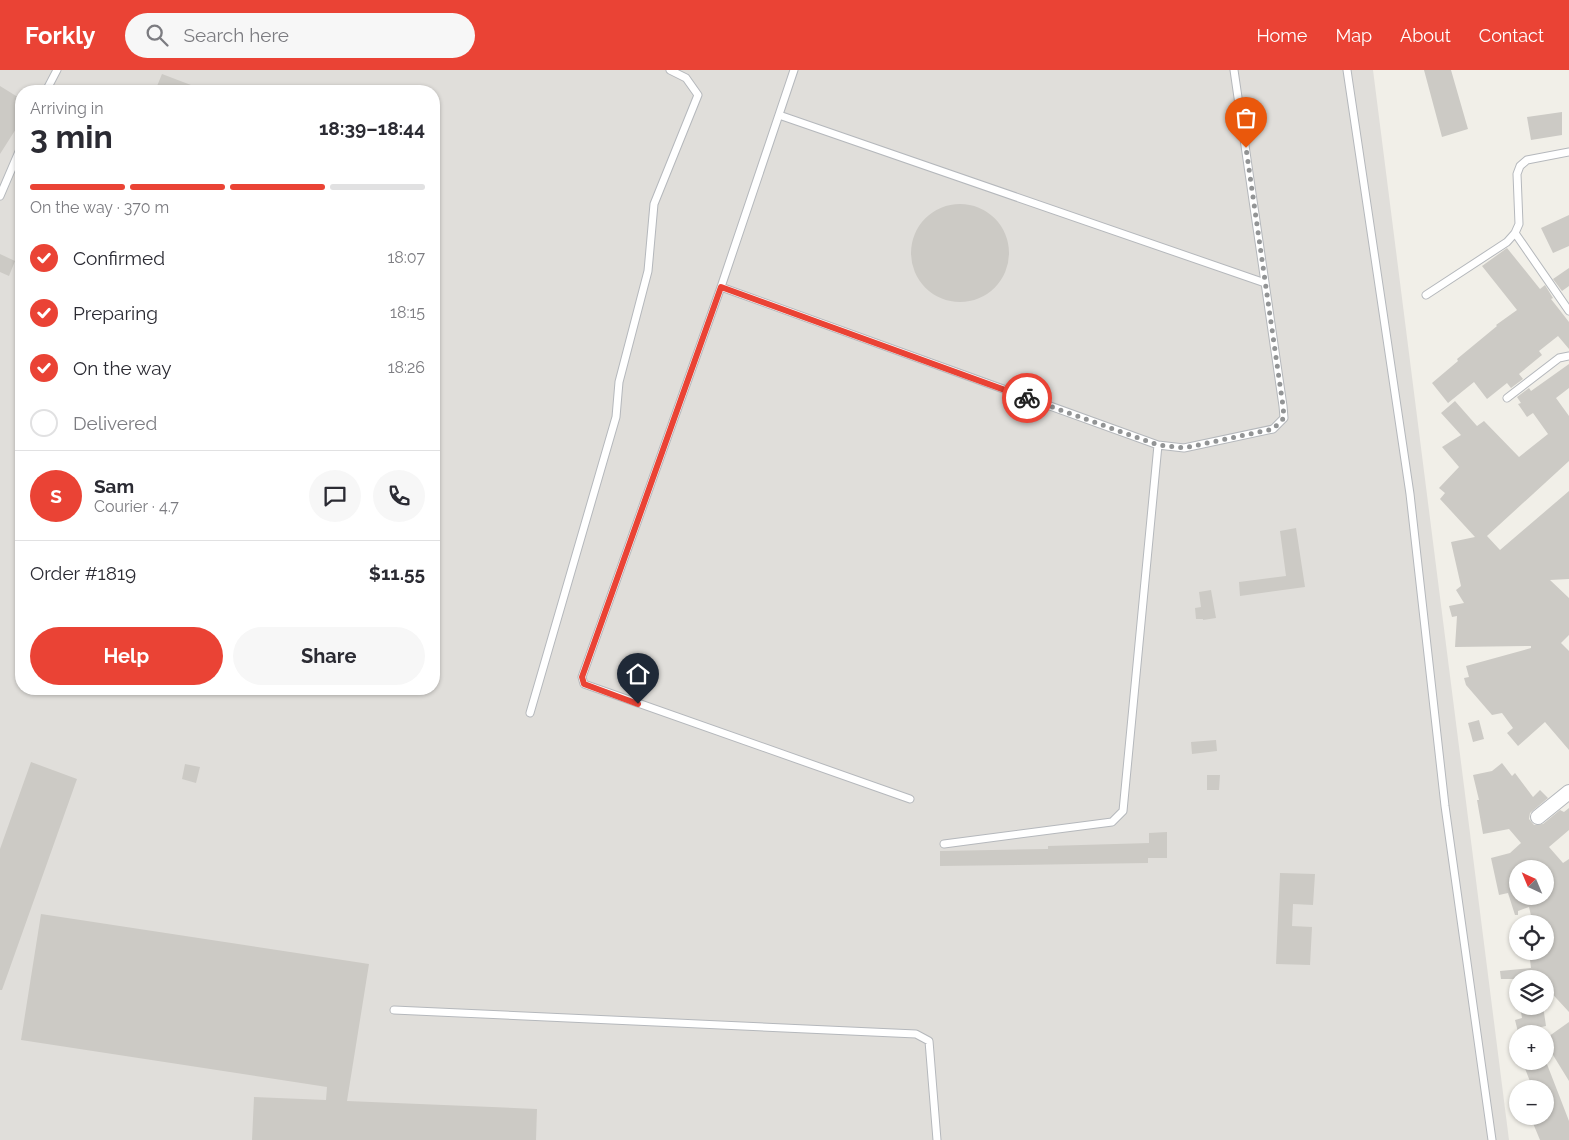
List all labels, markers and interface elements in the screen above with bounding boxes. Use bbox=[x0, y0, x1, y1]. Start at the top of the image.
search box bbox=[125, 13, 475, 58]
text: Forkly bbox=[25, 21, 95, 50]
icon: search bbox=[143, 21, 171, 49]
text: Search here bbox=[183, 24, 289, 46]
text: Home bbox=[1256, 25, 1307, 46]
text: Map bbox=[1335, 25, 1372, 46]
text: About bbox=[1400, 25, 1451, 46]
text: Contact bbox=[1479, 25, 1544, 46]
pin bbox=[1225, 97, 1267, 148]
text: Arriving in bbox=[30, 99, 104, 118]
icon: bag bbox=[1232, 104, 1260, 132]
text: 18:39–18:44 bbox=[319, 117, 425, 139]
text: 3 min bbox=[30, 118, 113, 155]
text: On the way · 370 m bbox=[30, 198, 169, 217]
icon: check bbox=[30, 244, 58, 272]
text: Confirmed bbox=[73, 247, 165, 269]
text: 18:07 bbox=[387, 248, 425, 267]
icon: check bbox=[30, 299, 58, 327]
text: Preparing bbox=[73, 302, 158, 324]
text: 18:15 bbox=[390, 303, 425, 322]
icon: check bbox=[30, 354, 58, 382]
text: On the way bbox=[73, 357, 172, 379]
text: 18:26 bbox=[388, 358, 425, 377]
courier bbox=[1002, 373, 1052, 423]
icon: bike bbox=[1013, 384, 1041, 412]
text: Delivered bbox=[73, 412, 157, 434]
button: chat bbox=[309, 470, 361, 522]
button: phone bbox=[373, 470, 425, 522]
text: Sam bbox=[94, 475, 134, 497]
text: S bbox=[50, 485, 62, 507]
text: Courier · 4.7 bbox=[94, 497, 179, 516]
text: Order #1819 bbox=[30, 562, 136, 584]
text: $11.55 bbox=[369, 562, 425, 584]
button: Help bbox=[30, 627, 223, 685]
button: Share bbox=[233, 627, 425, 685]
pin bbox=[617, 653, 659, 704]
icon: home bbox=[624, 660, 652, 688]
north arrow bbox=[1509, 860, 1554, 905]
map controls bbox=[1509, 860, 1554, 1125]
button: locate bbox=[1509, 915, 1554, 960]
button: layers bbox=[1509, 970, 1554, 1015]
button: + bbox=[1509, 1025, 1554, 1070]
button: − bbox=[1509, 1080, 1554, 1125]

